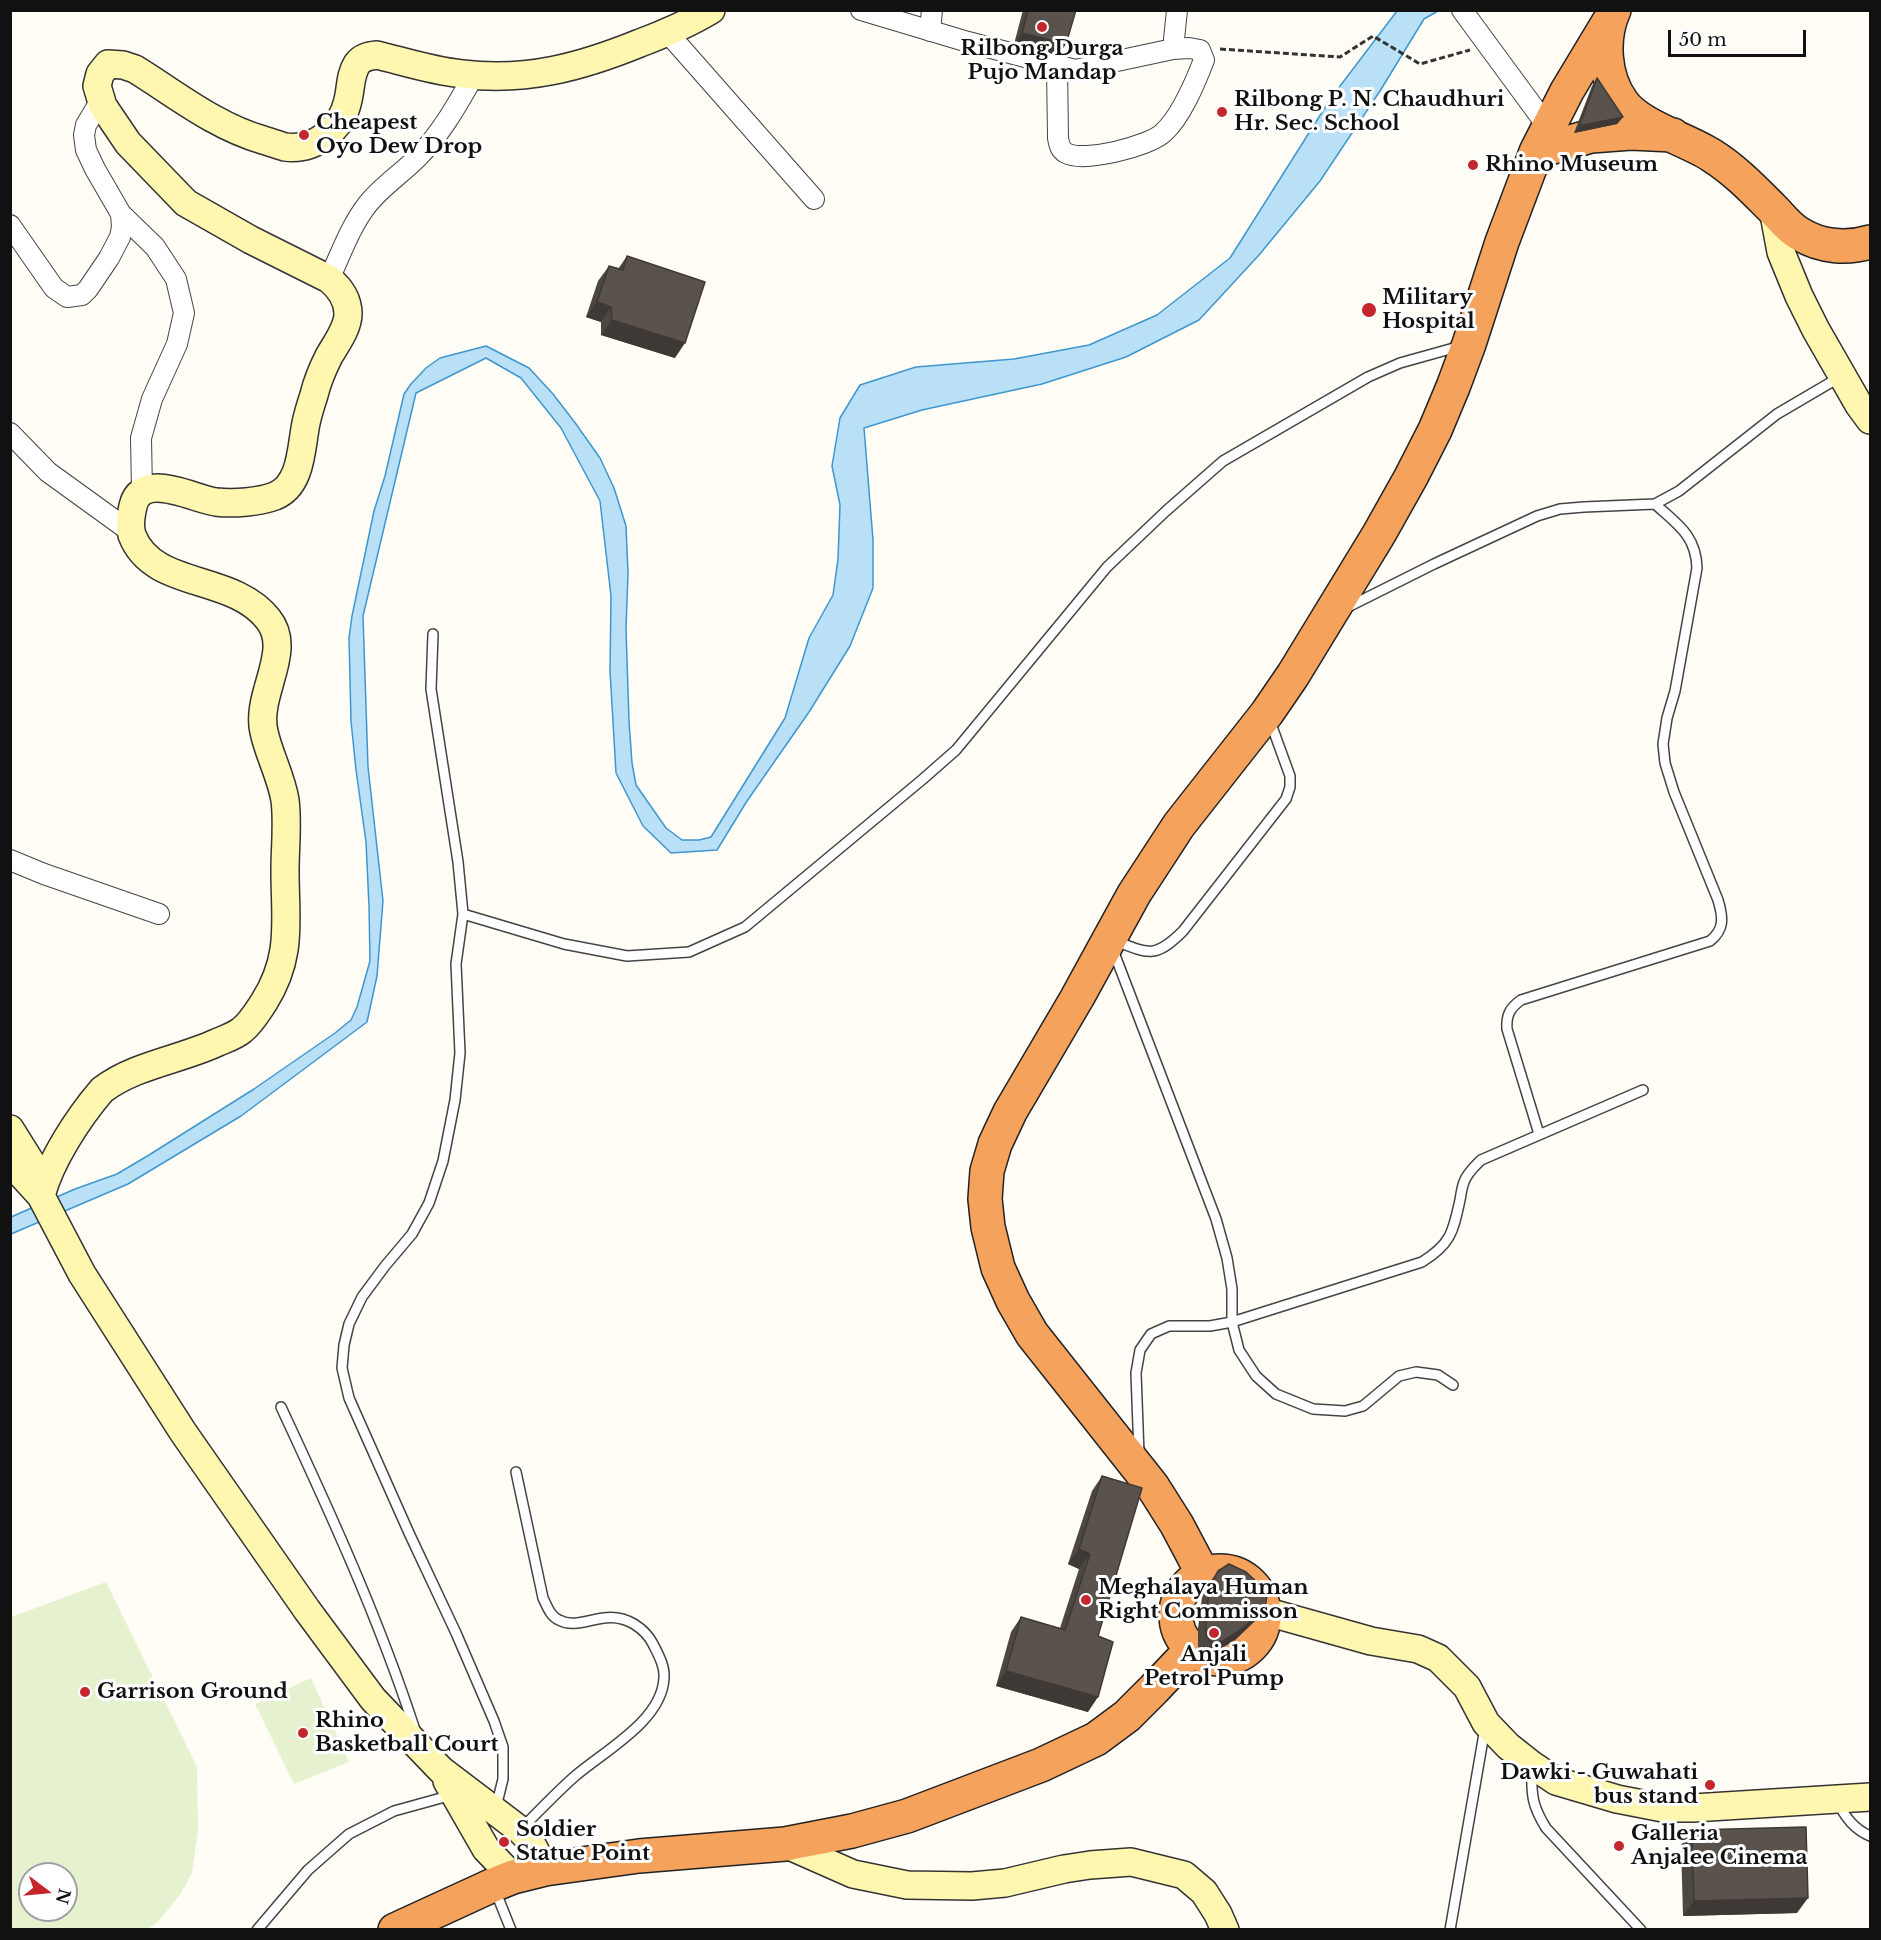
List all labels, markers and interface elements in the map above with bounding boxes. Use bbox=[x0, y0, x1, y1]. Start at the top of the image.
scale bar bbox=[1671, 18, 1809, 56]
marker: Rilbong Durga Pujo Mandap bbox=[1035, 20, 1049, 34]
text: 50 m bbox=[1679, 29, 1727, 51]
place label: Rilbong Durga Pujo Mandap bbox=[960, 36, 1124, 86]
place label: Rilbong P. N. Chaudhuri Hr. Sec. School bbox=[1234, 87, 1504, 137]
marker: Rilbong P. N. Chaudhuri Hr. Sec. School bbox=[1215, 105, 1229, 119]
place label: Cheapest Oyo Dew Drop bbox=[316, 110, 482, 160]
marker: Cheapest Oyo Dew Drop bbox=[297, 128, 311, 142]
place label: Rhino Museum bbox=[1485, 152, 1658, 178]
marker: Rhino Museum bbox=[1466, 158, 1480, 172]
place label: Military Hospital bbox=[1382, 285, 1475, 335]
marker: Military Hospital bbox=[1360, 301, 1378, 319]
place label: Meghalaya Human Right Commisson bbox=[1098, 1575, 1309, 1625]
marker: Meghalaya Human Right Commisson bbox=[1079, 1593, 1093, 1607]
marker: Anjali Petrol Pump bbox=[1207, 1626, 1221, 1640]
place label: Anjali Petrol Pump bbox=[1144, 1642, 1284, 1692]
place label: Garrison Ground bbox=[97, 1679, 288, 1705]
marker: Garrison Ground bbox=[78, 1685, 92, 1699]
place label: Rhino Basketball Court bbox=[315, 1708, 498, 1758]
marker: Rhino Basketball Court bbox=[296, 1726, 310, 1740]
place label: Dawki - Guwahati bus stand bbox=[1500, 1760, 1698, 1810]
marker: Dawki - Guwahati bus stand bbox=[1703, 1778, 1717, 1792]
place label: Soldier Statue Point bbox=[516, 1817, 650, 1867]
place label: Galleria Anjalee Cinema bbox=[1631, 1821, 1808, 1871]
marker: Soldier Statue Point bbox=[497, 1835, 511, 1849]
marker: Galleria Anjalee Cinema bbox=[1612, 1839, 1626, 1853]
north arrow bbox=[18, 1862, 78, 1922]
text: N bbox=[52, 1886, 75, 1906]

